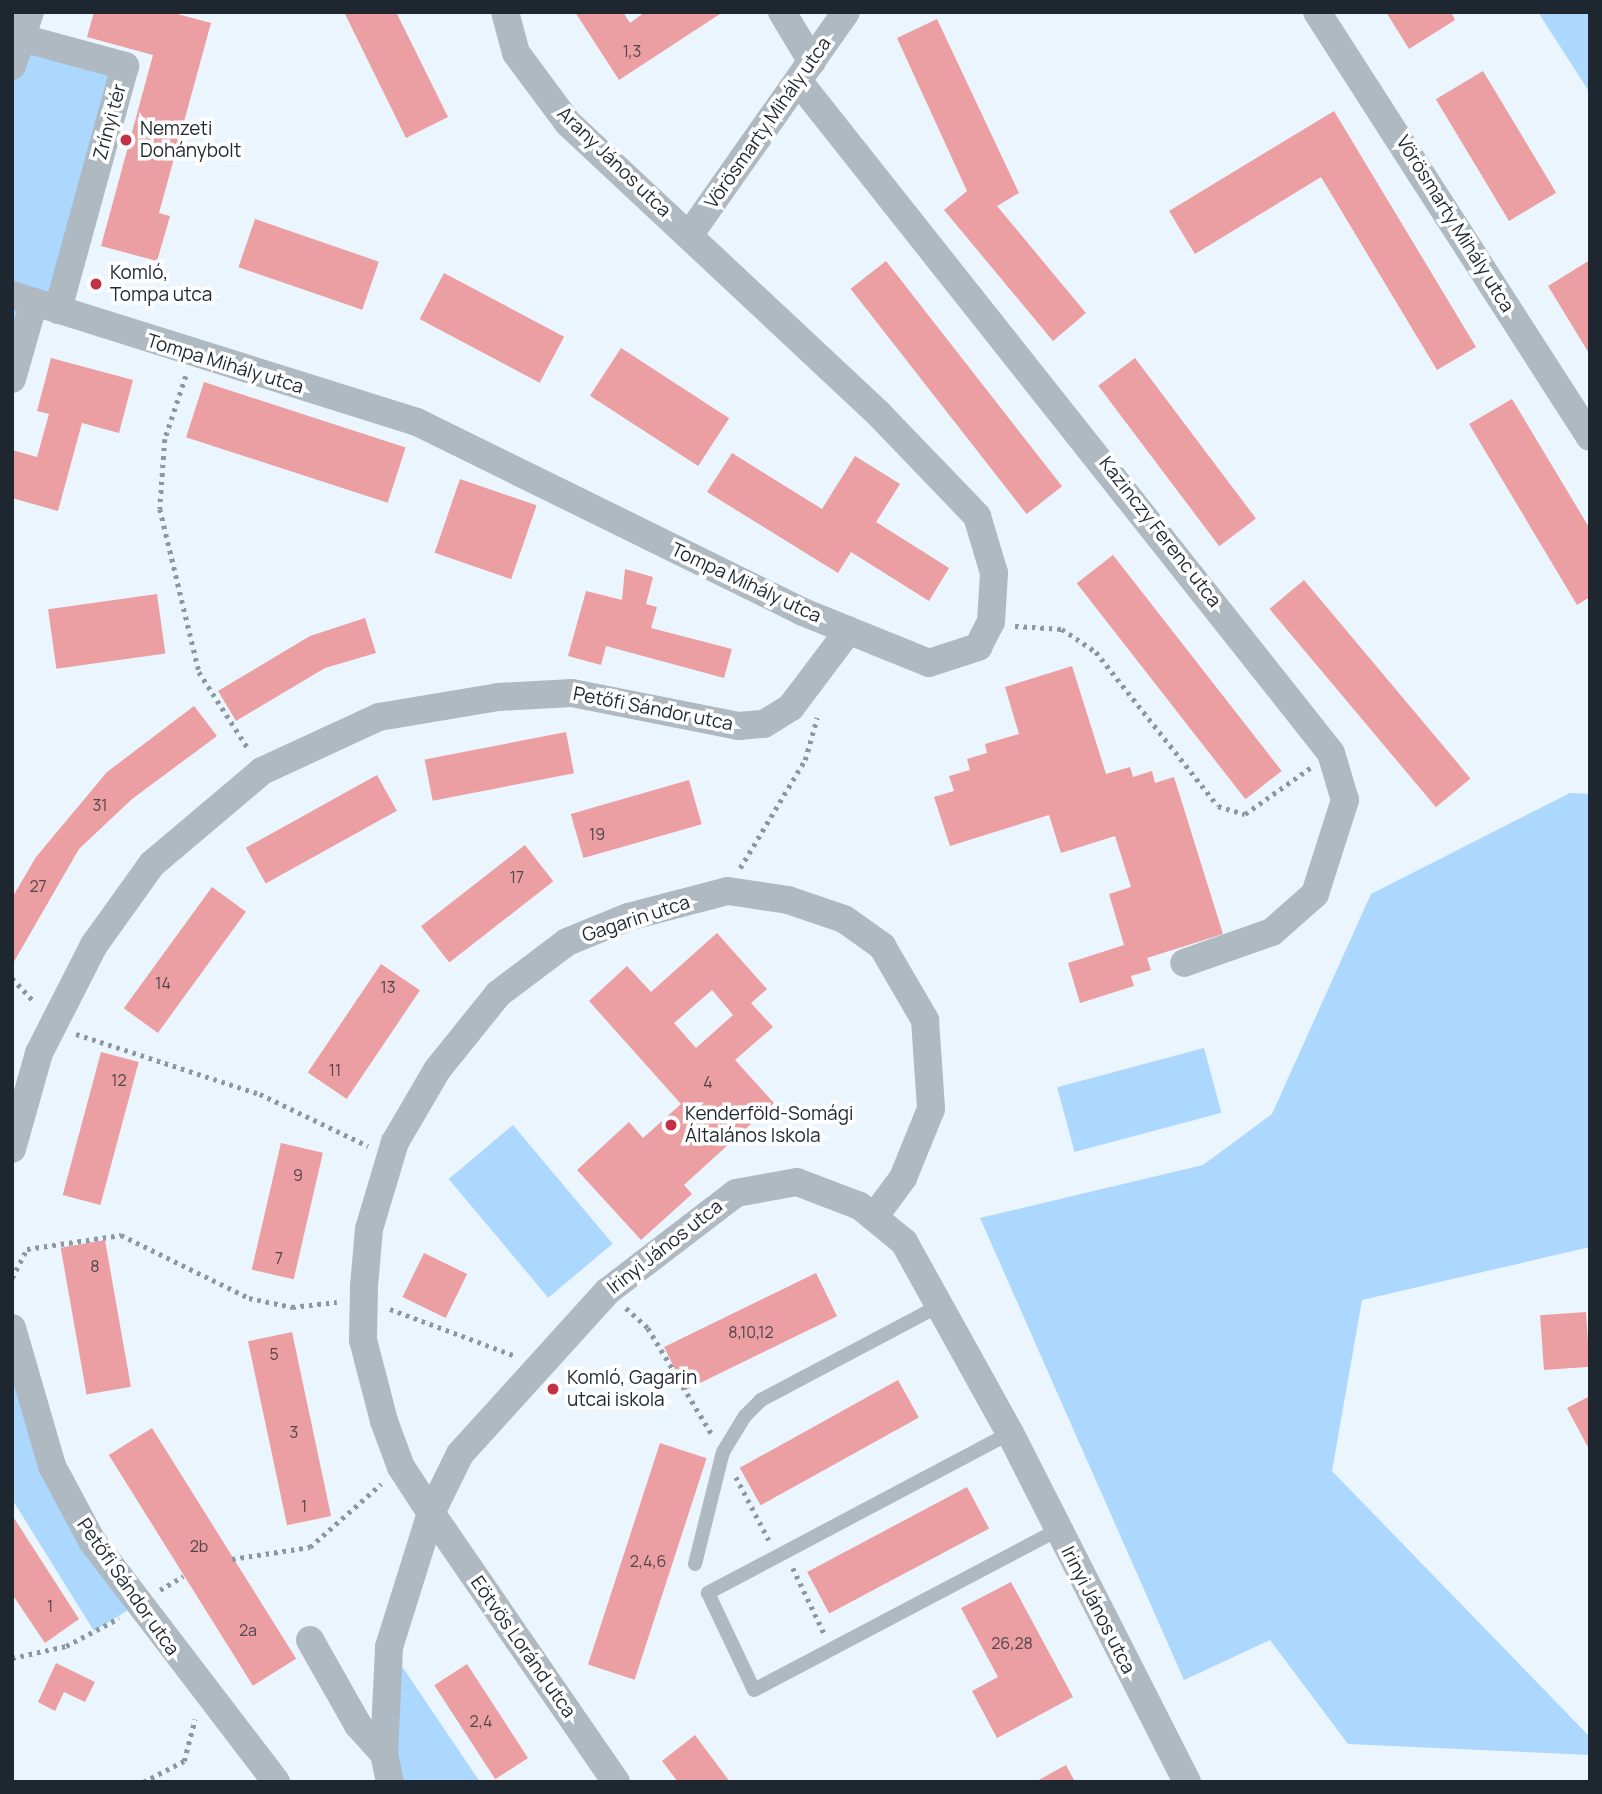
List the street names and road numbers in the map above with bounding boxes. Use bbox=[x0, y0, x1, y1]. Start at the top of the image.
street label: Vörösmarty Mihály utca bbox=[700, 33, 836, 213]
street label: Zrínyi tér bbox=[89, 82, 131, 162]
street label: Arany János utca bbox=[553, 102, 675, 222]
street label: Vörösmarty Mihály utca bbox=[1391, 131, 1519, 317]
street label: Tompa Mihály utca bbox=[144, 329, 306, 399]
street label: Kazinczy Ferenc utca bbox=[1094, 452, 1226, 612]
street label: Tompa Mihály utca bbox=[667, 538, 825, 628]
street label: Petőfi Sándor utca bbox=[571, 682, 735, 736]
street label: Gagarin utca bbox=[579, 891, 693, 947]
street label: Irinyi János utca bbox=[603, 1195, 727, 1299]
street label: Petőfi Sándor utca bbox=[72, 1514, 184, 1660]
street label: Irinyi János utca bbox=[1056, 1542, 1140, 1678]
street label: Eötvös Loránd utca bbox=[466, 1572, 580, 1722]

